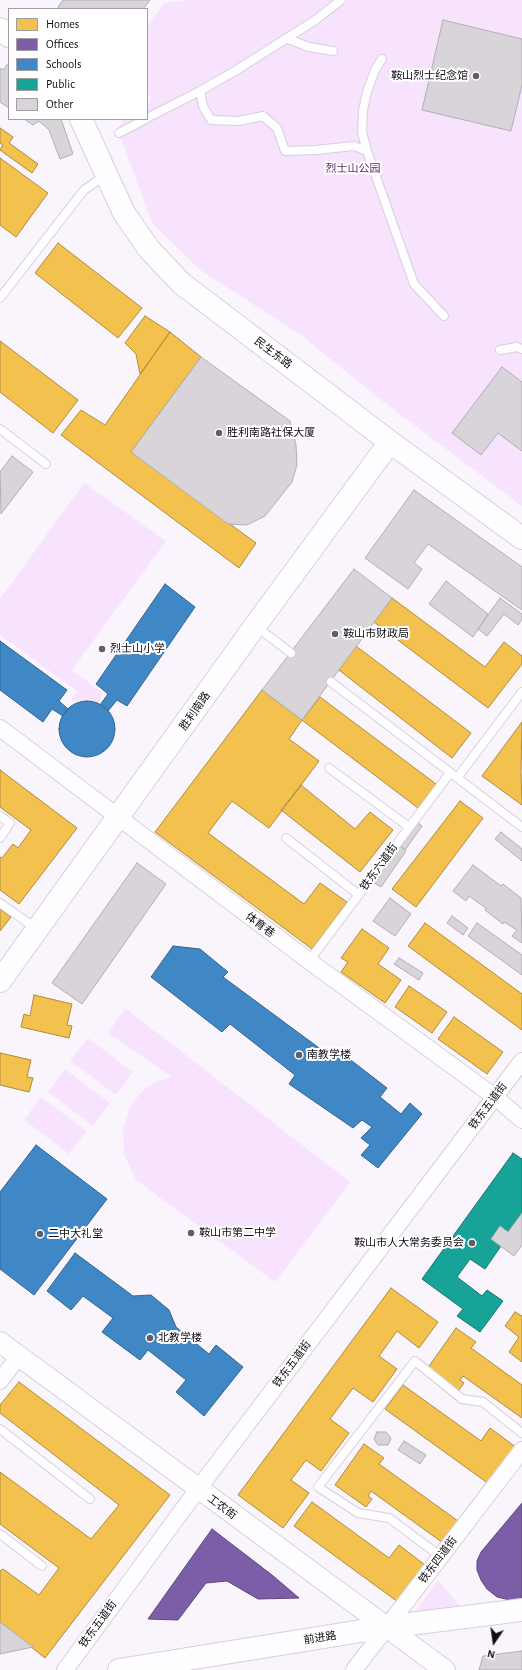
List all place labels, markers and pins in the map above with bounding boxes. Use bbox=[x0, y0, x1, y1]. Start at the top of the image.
place label: 鞍山烈士纪念馆 bbox=[391, 69, 468, 83]
marker: 鞍山烈士纪念馆 bbox=[471, 71, 481, 81]
place label: 胜利南路社保大厦 bbox=[227, 426, 315, 440]
marker: 胜利南路社保大厦 bbox=[214, 428, 224, 438]
place label: 鞍山市财政局 bbox=[343, 627, 409, 641]
marker: 鞍山市财政局 bbox=[330, 629, 340, 639]
place label: 烈士山小学 bbox=[110, 642, 165, 656]
marker: 烈士山小学 bbox=[97, 644, 107, 654]
place label: 南教学楼 bbox=[307, 1048, 351, 1062]
marker: 南教学楼 bbox=[294, 1050, 304, 1060]
place label: 鞍山市第二中学 bbox=[199, 1226, 276, 1240]
place label: 二中大礼堂 bbox=[48, 1227, 103, 1241]
marker: 鞍山市第二中学 bbox=[186, 1228, 196, 1238]
marker: 二中大礼堂 bbox=[35, 1229, 45, 1239]
place label: 鞍山市人大常务委员会 bbox=[354, 1236, 464, 1250]
marker: 鞍山市人大常务委员会 bbox=[467, 1238, 477, 1248]
place label: 北教学楼 bbox=[158, 1331, 202, 1345]
marker: 北教学楼 bbox=[145, 1333, 155, 1343]

